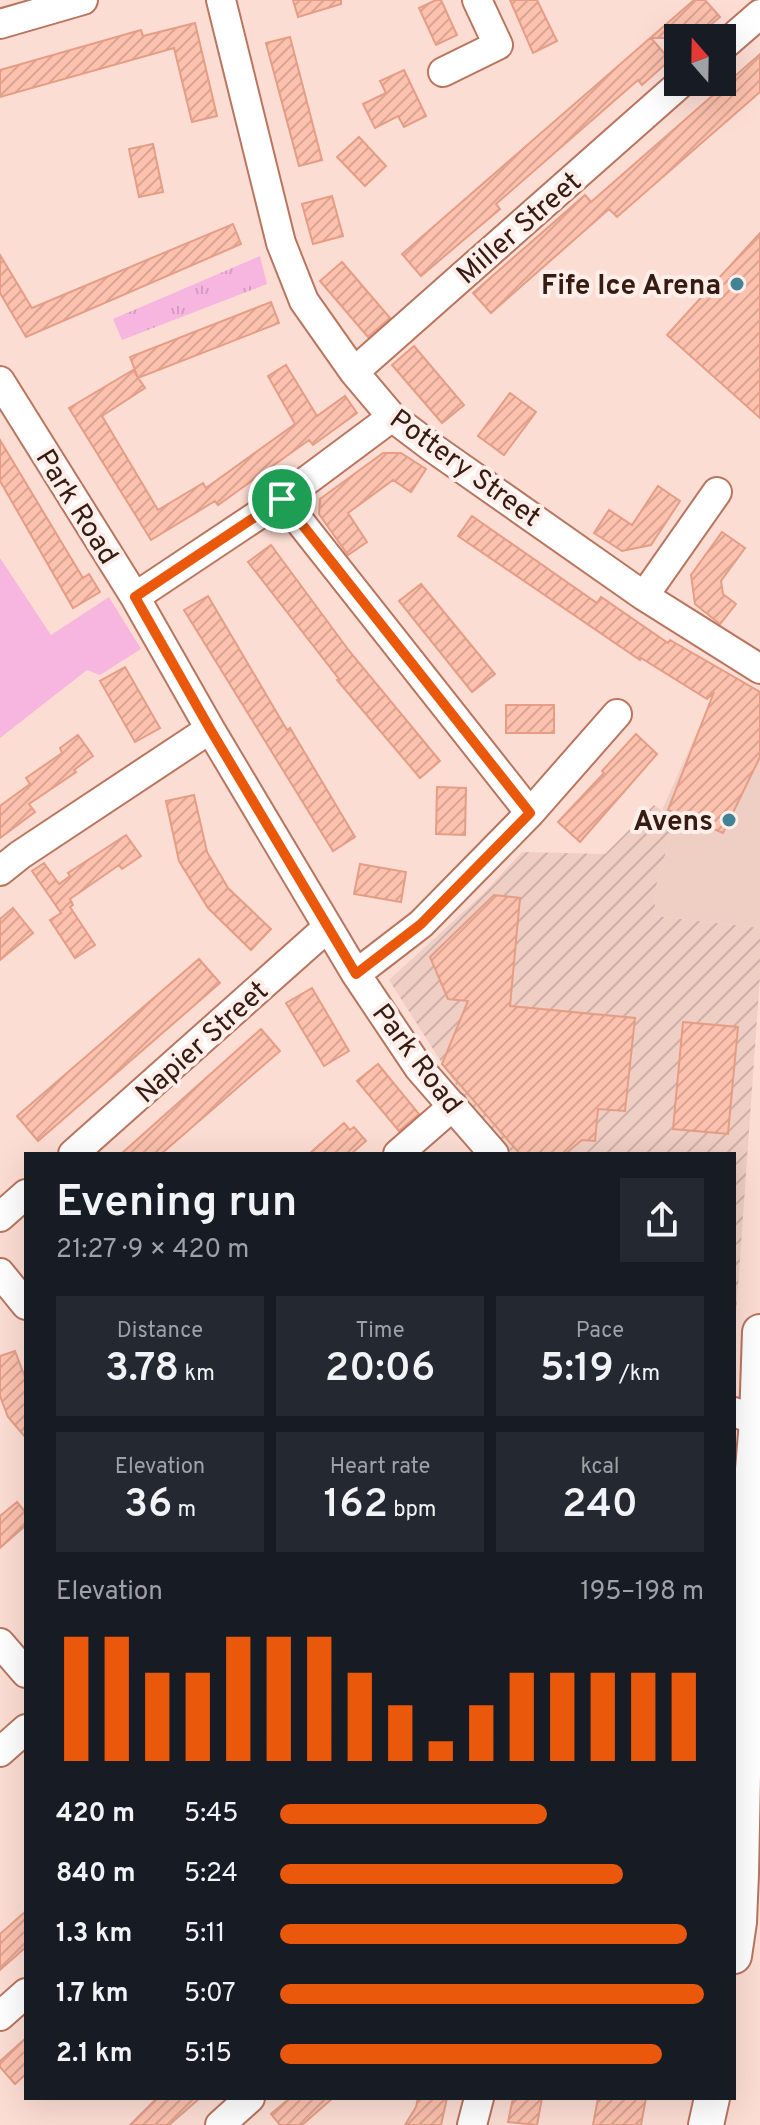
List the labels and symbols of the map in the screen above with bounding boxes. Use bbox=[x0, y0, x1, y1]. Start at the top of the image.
north arrow bbox=[664, 24, 736, 96]
street label: Miller Street bbox=[450, 165, 590, 293]
place label: Fife Ice Arena bbox=[541, 269, 721, 305]
marker: Fife Ice Arena bbox=[728, 275, 746, 293]
street label: Pottery Street bbox=[381, 402, 547, 536]
street label: Park Road bbox=[26, 443, 125, 572]
pin bbox=[248, 465, 316, 533]
place label: Avens bbox=[633, 805, 713, 841]
marker: Avens bbox=[720, 811, 738, 829]
street label: Napier Street bbox=[129, 974, 277, 1112]
street label: Park Road bbox=[362, 997, 469, 1122]

